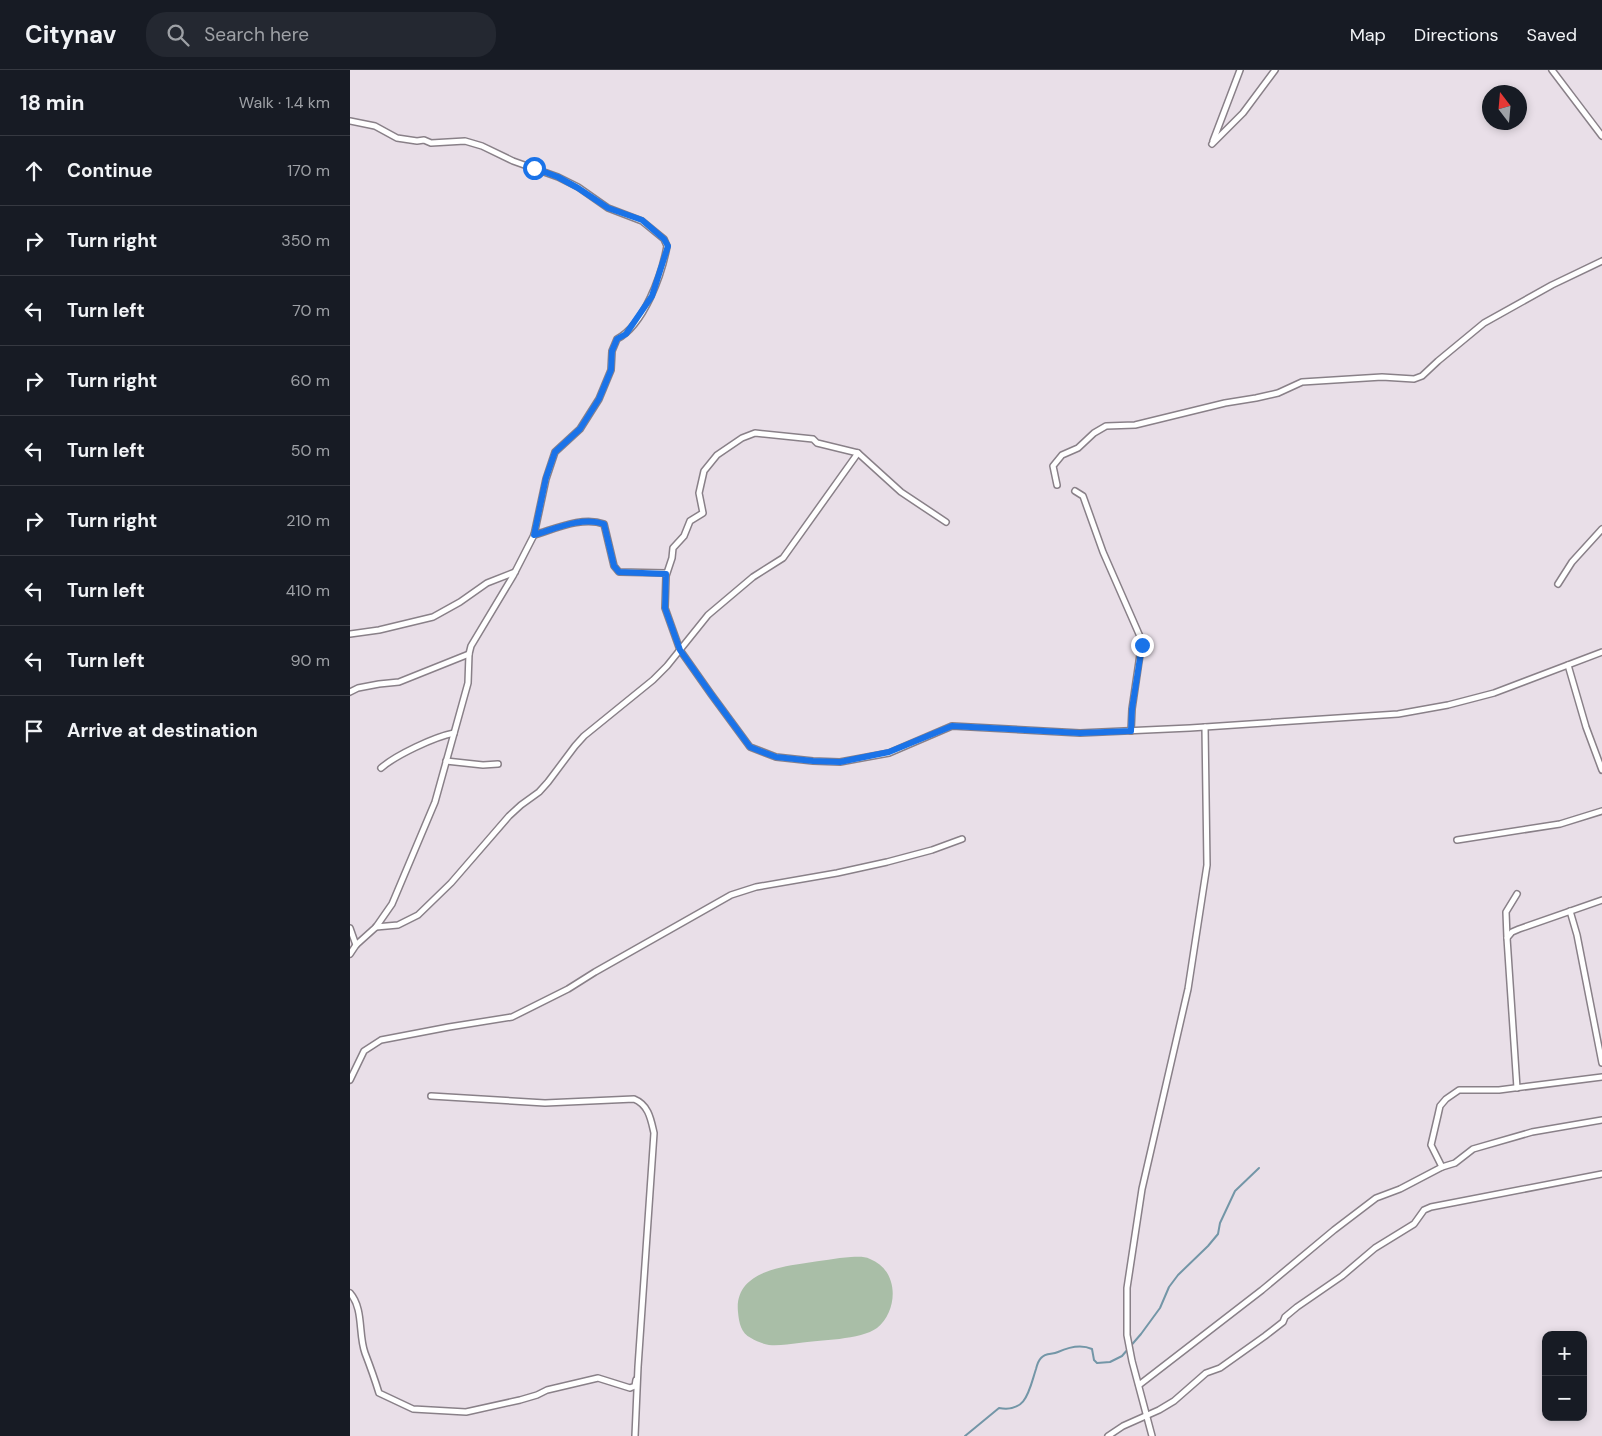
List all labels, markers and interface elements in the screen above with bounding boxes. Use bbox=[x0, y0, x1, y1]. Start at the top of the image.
search box bbox=[146, 12, 496, 57]
text: Citynav bbox=[25, 19, 116, 50]
icon: search bbox=[164, 21, 192, 49]
text: Search here bbox=[204, 22, 309, 47]
text: Map bbox=[1350, 23, 1386, 47]
text: Directions bbox=[1414, 23, 1499, 47]
text: Saved bbox=[1527, 23, 1577, 47]
north arrow bbox=[1482, 85, 1527, 130]
text: 18 min bbox=[20, 89, 84, 117]
text: Walk · 1.4 km bbox=[239, 92, 330, 113]
icon: ahead bbox=[20, 157, 48, 185]
route start bbox=[523, 157, 546, 180]
text: Continue bbox=[67, 158, 153, 183]
text: 170 m bbox=[287, 160, 330, 181]
icon: right bbox=[20, 227, 48, 255]
text: Turn right bbox=[67, 228, 157, 253]
text: 350 m bbox=[281, 230, 330, 251]
icon: left bbox=[20, 297, 48, 325]
text: Turn left bbox=[67, 298, 145, 323]
text: 70 m bbox=[292, 300, 330, 321]
icon: right bbox=[20, 367, 48, 395]
text: Turn right bbox=[67, 368, 157, 393]
text: 60 m bbox=[290, 370, 330, 391]
icon: left bbox=[20, 437, 48, 465]
text: Turn left bbox=[67, 438, 145, 463]
text: 50 m bbox=[291, 440, 330, 461]
icon: right bbox=[20, 507, 48, 535]
text: Turn right bbox=[67, 508, 157, 533]
text: 210 m bbox=[286, 510, 330, 531]
icon: left bbox=[20, 577, 48, 605]
text: Turn left bbox=[67, 578, 145, 603]
text: 410 m bbox=[286, 580, 330, 601]
route end bbox=[1131, 634, 1154, 657]
icon: left bbox=[20, 647, 48, 675]
text: Turn left bbox=[67, 648, 145, 673]
text: 90 m bbox=[290, 650, 330, 671]
icon: arrive bbox=[20, 717, 48, 745]
text: Arrive at destination bbox=[67, 718, 258, 743]
map controls bbox=[1542, 1331, 1587, 1421]
button: + bbox=[1542, 1331, 1587, 1376]
button: − bbox=[1542, 1376, 1587, 1421]

